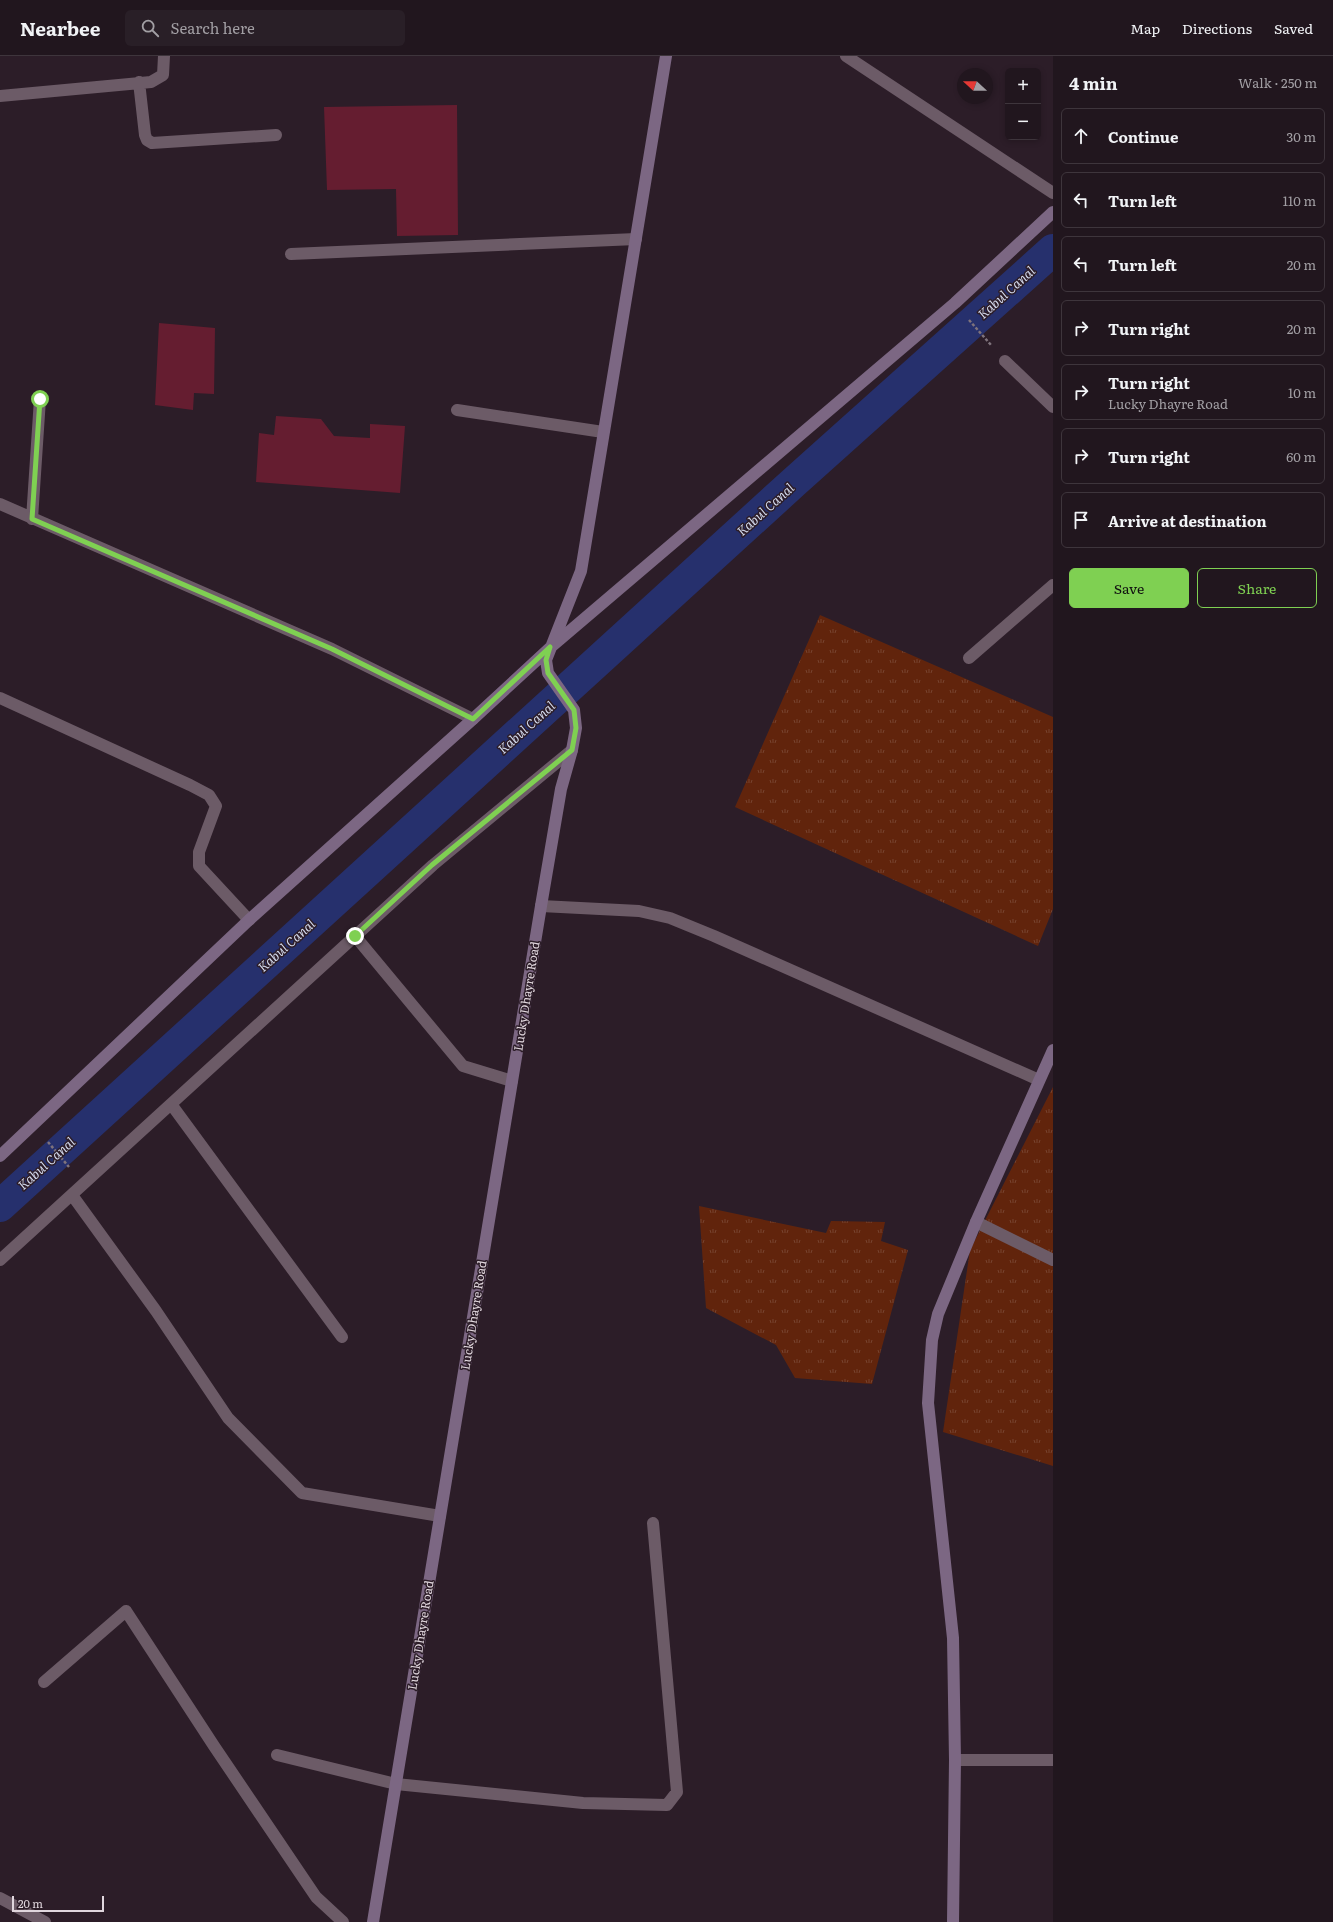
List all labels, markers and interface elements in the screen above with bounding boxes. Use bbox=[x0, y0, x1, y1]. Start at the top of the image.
search box bbox=[125, 10, 405, 46]
text: Nearbee bbox=[20, 14, 101, 42]
text: Search here bbox=[171, 16, 255, 39]
icon: search bbox=[139, 17, 161, 39]
text: Map bbox=[1130, 18, 1160, 38]
text: Directions bbox=[1182, 18, 1252, 38]
text: Saved bbox=[1274, 18, 1313, 38]
north arrow bbox=[957, 68, 993, 104]
map controls bbox=[1005, 68, 1041, 140]
button: + bbox=[1005, 68, 1041, 104]
text: 4 min bbox=[1069, 70, 1118, 95]
text: Walk · 250 m bbox=[1238, 73, 1317, 92]
button: − bbox=[1005, 104, 1041, 140]
icon: ahead bbox=[1070, 125, 1092, 147]
text: Continue bbox=[1108, 125, 1178, 148]
text: 30 m bbox=[1286, 127, 1316, 146]
icon: left bbox=[1070, 189, 1092, 211]
text: Turn left bbox=[1108, 189, 1177, 212]
text: 110 m bbox=[1283, 191, 1316, 210]
icon: left bbox=[1070, 253, 1092, 275]
text: Turn left bbox=[1108, 253, 1177, 276]
text: 20 m bbox=[1287, 255, 1316, 274]
water label: Kabul Canal bbox=[973, 261, 1039, 323]
icon: right bbox=[1070, 317, 1092, 339]
text: Turn right bbox=[1108, 317, 1190, 340]
text: 20 m bbox=[1287, 319, 1316, 338]
text: Turn right bbox=[1108, 371, 1190, 394]
icon: right bbox=[1070, 381, 1092, 403]
text: 10 m bbox=[1288, 383, 1316, 402]
route start bbox=[31, 390, 49, 408]
text: Lucky Dhayre Road bbox=[1108, 394, 1228, 413]
icon: right bbox=[1070, 445, 1092, 467]
text: Turn right bbox=[1108, 445, 1190, 468]
text: 60 m bbox=[1286, 447, 1316, 466]
water label: Kabul Canal bbox=[732, 478, 798, 540]
icon: arrive bbox=[1070, 509, 1092, 531]
text: Arrive at destination bbox=[1108, 509, 1267, 532]
button: Save bbox=[1069, 568, 1189, 608]
button: Share bbox=[1197, 568, 1317, 608]
water label: Kabul Canal bbox=[493, 696, 559, 758]
water label: Kabul Canal bbox=[253, 914, 319, 976]
route end bbox=[346, 927, 364, 945]
street label: Lucky Dhayre Road bbox=[508, 939, 544, 1052]
water label: Kabul Canal bbox=[13, 1132, 79, 1194]
street label: Lucky Dhayre Road bbox=[455, 1258, 491, 1371]
street label: Lucky Dhayre Road bbox=[402, 1578, 438, 1691]
scale bar bbox=[12, 1894, 104, 1913]
text: 20 m bbox=[18, 1895, 43, 1911]

